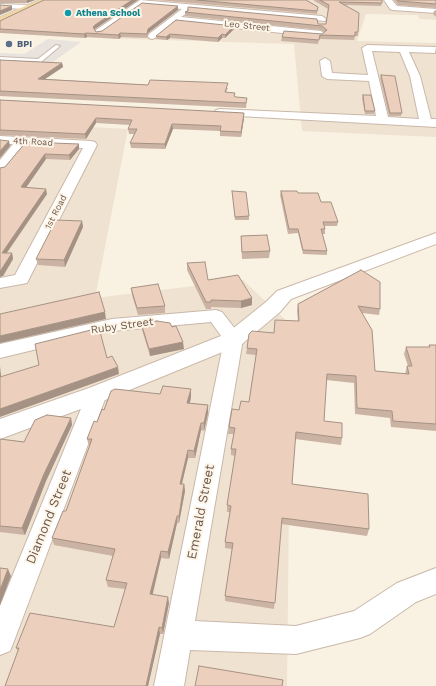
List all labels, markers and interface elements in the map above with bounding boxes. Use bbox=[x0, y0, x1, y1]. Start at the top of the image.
marker: Athena School bbox=[63, 8, 73, 18]
place label: Athena School bbox=[76, 8, 140, 18]
street label: Leo Street bbox=[224, 18, 270, 34]
marker: BPI bbox=[4, 39, 14, 49]
place label: BPI bbox=[17, 39, 32, 49]
street label: 4th Road bbox=[13, 136, 53, 148]
street label: 1st Road bbox=[43, 193, 69, 231]
street label: Ruby Street bbox=[90, 315, 154, 337]
street label: Emerald Street bbox=[184, 463, 218, 561]
street label: Diamond Street bbox=[23, 468, 75, 566]

